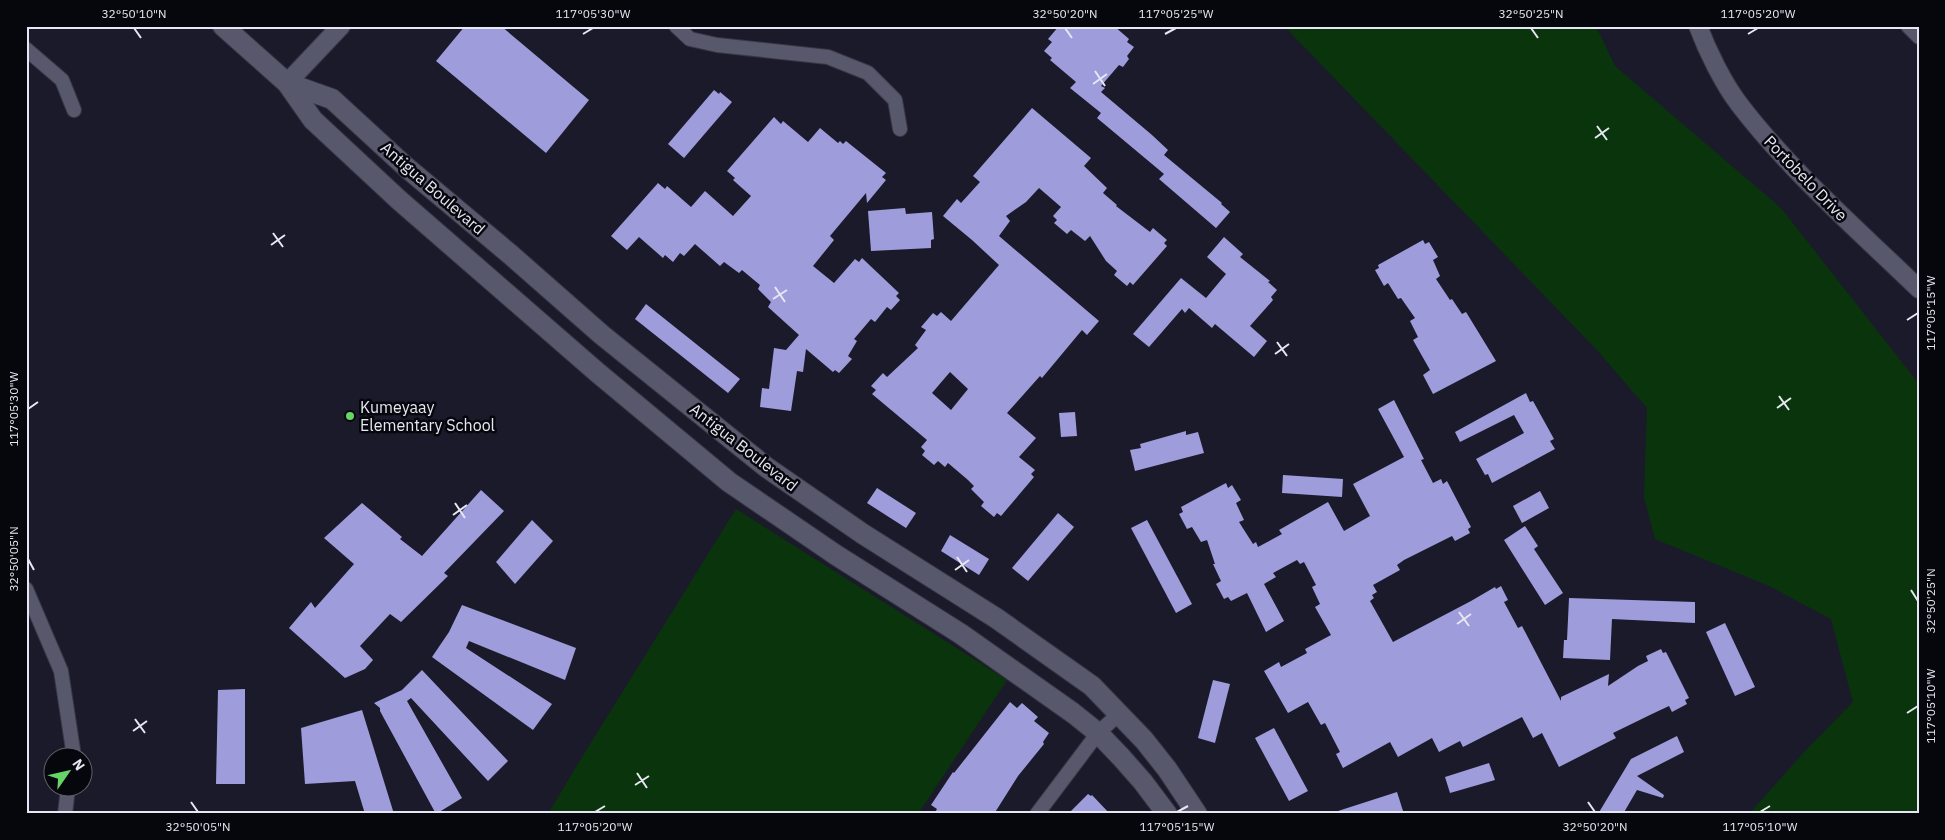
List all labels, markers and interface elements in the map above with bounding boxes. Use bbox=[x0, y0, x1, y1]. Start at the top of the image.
text: 32°50'10"N bbox=[101, 6, 167, 21]
text: 117°05'30"W bbox=[556, 6, 631, 21]
text: 32°50'20"N bbox=[1032, 6, 1098, 21]
text: 117°05'25"W bbox=[1139, 6, 1214, 21]
text: 32°50'25"N bbox=[1498, 6, 1564, 21]
text: 117°05'20"W bbox=[1721, 6, 1796, 21]
street label: Portobelo Drive bbox=[1760, 131, 1852, 225]
street label: Antigua Boulevard bbox=[377, 137, 489, 239]
text: 117°05'15"W bbox=[1923, 275, 1938, 350]
text: 117°05'30"W bbox=[6, 371, 21, 446]
place label: Kumeyaay Elementary School bbox=[360, 397, 495, 435]
street label: Antigua Boulevard bbox=[686, 399, 802, 495]
marker: Kumeyaay Elementary School bbox=[344, 410, 356, 422]
text: 32°50'05"N bbox=[6, 526, 21, 592]
text: 32°50'25"N bbox=[1923, 568, 1938, 634]
text: 117°05'10"W bbox=[1923, 668, 1938, 743]
north arrow bbox=[42, 748, 92, 798]
text: N bbox=[68, 755, 89, 774]
text: 32°50'05"N bbox=[165, 819, 231, 834]
text: 117°05'20"W bbox=[558, 819, 633, 834]
text: 117°05'15"W bbox=[1140, 819, 1215, 834]
text: 32°50'20"N bbox=[1562, 819, 1628, 834]
text: 117°05'10"W bbox=[1723, 819, 1798, 834]

